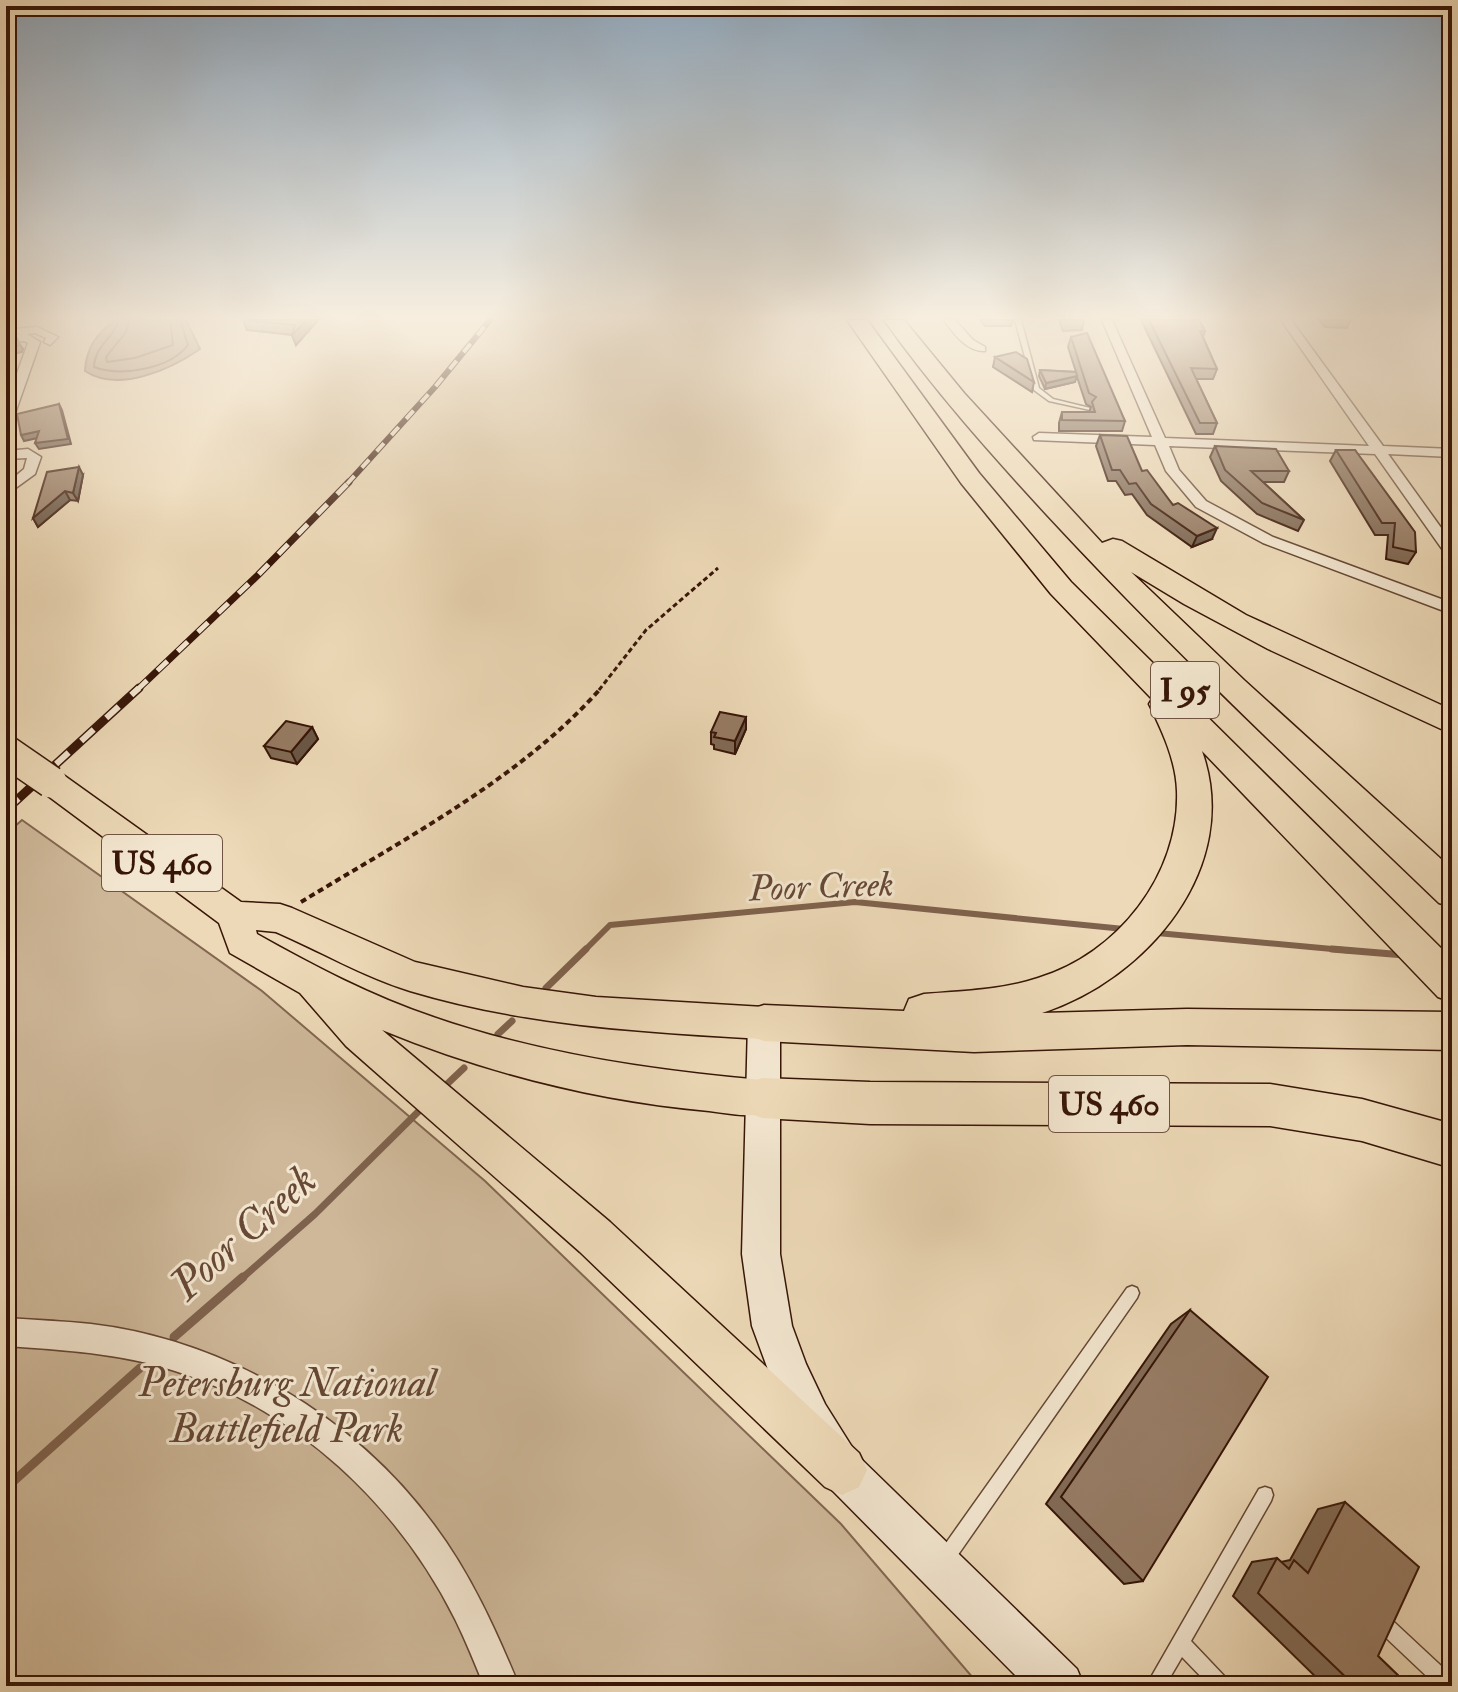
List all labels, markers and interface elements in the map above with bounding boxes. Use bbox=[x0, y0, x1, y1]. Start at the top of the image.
road number: I 95 bbox=[1151, 662, 1219, 718]
road number: US 460 bbox=[102, 835, 222, 891]
water label: Poor Creek bbox=[747, 861, 894, 912]
road number: US 460 bbox=[1049, 1076, 1169, 1132]
water label: Poor Creek bbox=[159, 1153, 328, 1314]
park label: Petersburg National Battlefield Park bbox=[137, 1358, 439, 1455]

